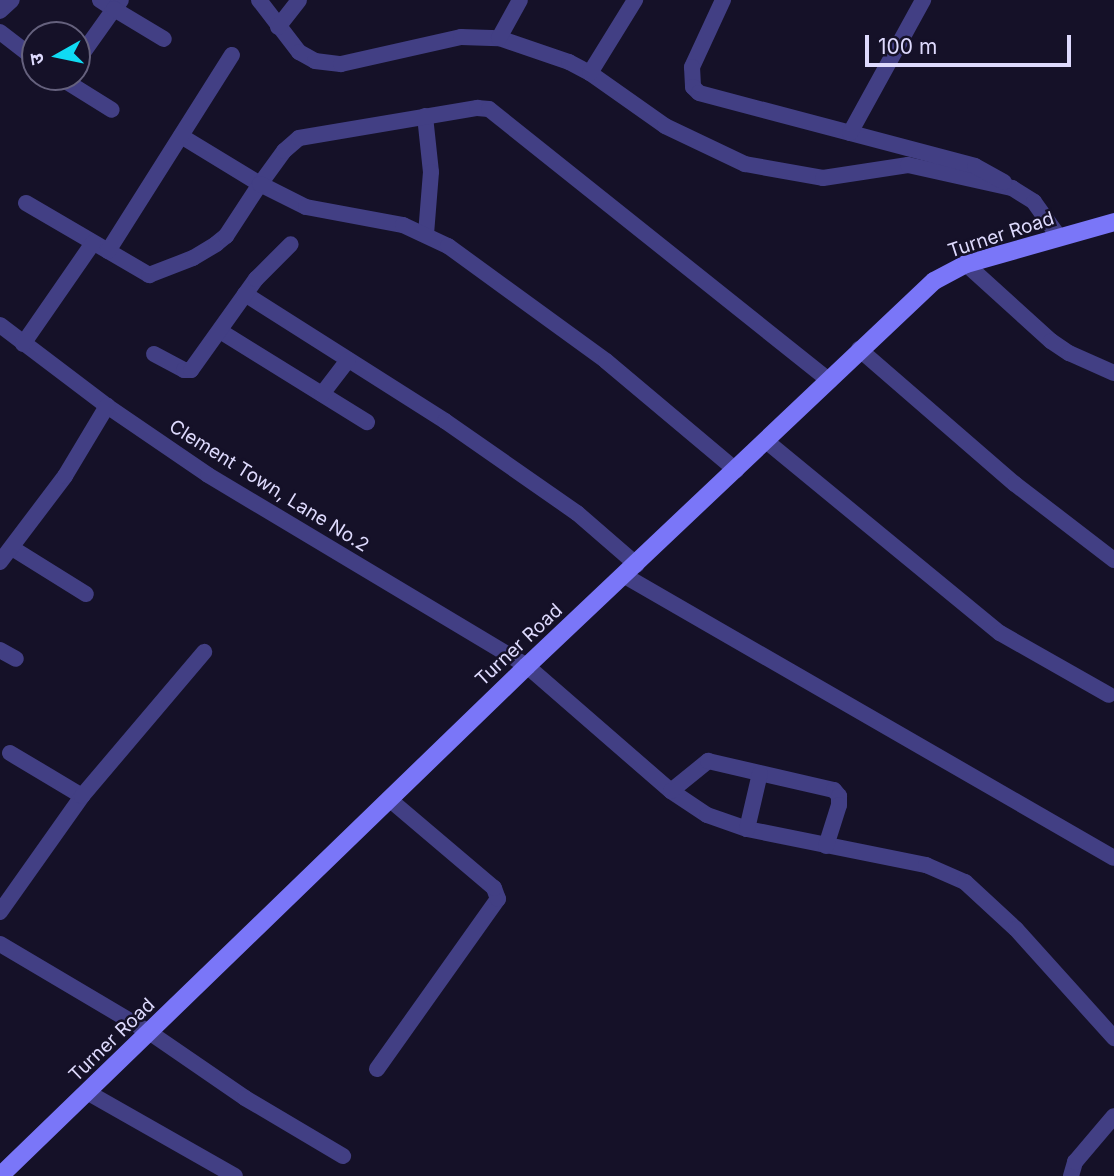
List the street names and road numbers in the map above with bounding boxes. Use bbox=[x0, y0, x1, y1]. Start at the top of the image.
street label: Turner Road bbox=[945, 207, 1057, 263]
street label: Clement Town, Lane No.2 bbox=[165, 415, 373, 557]
street label: Turner Road bbox=[471, 599, 567, 691]
street label: Turner Road bbox=[64, 994, 160, 1086]

